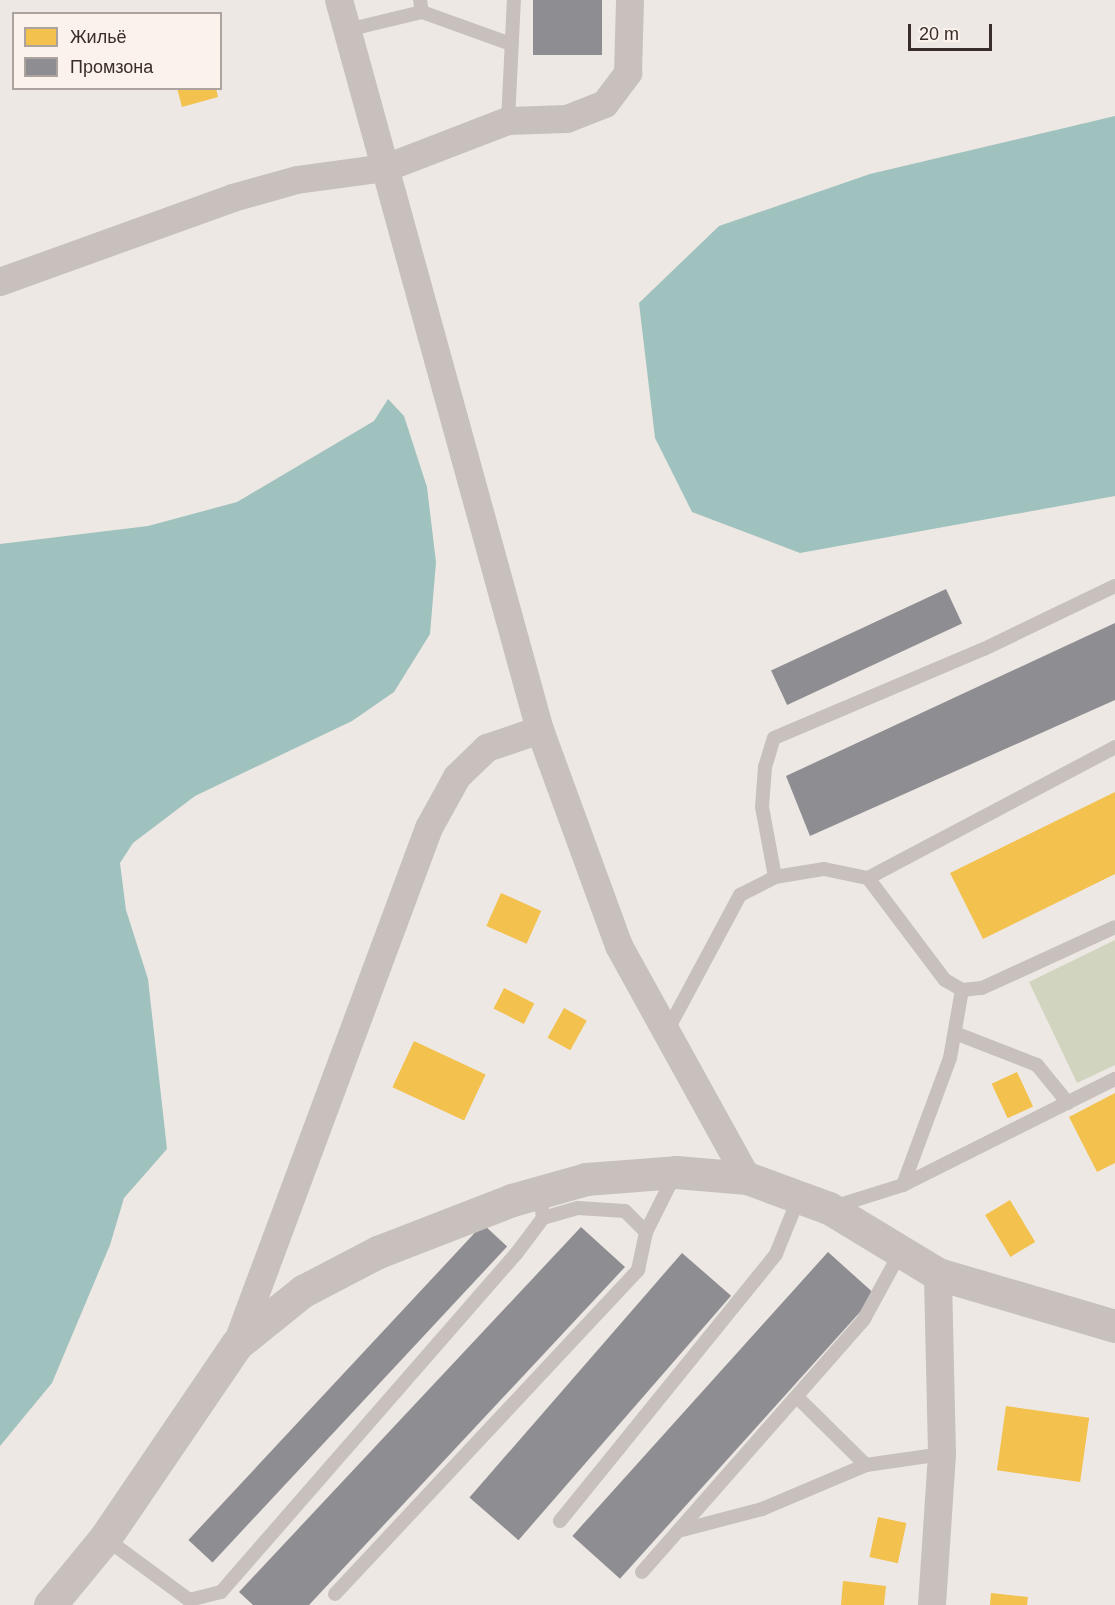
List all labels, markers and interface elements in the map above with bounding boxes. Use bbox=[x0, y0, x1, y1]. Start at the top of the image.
legend bbox=[12, 12, 222, 90]
scale bar bbox=[911, 12, 995, 50]
text: 20 m bbox=[919, 24, 959, 44]
text: Жильё bbox=[70, 27, 127, 47]
text: Промзона bbox=[70, 57, 153, 77]

